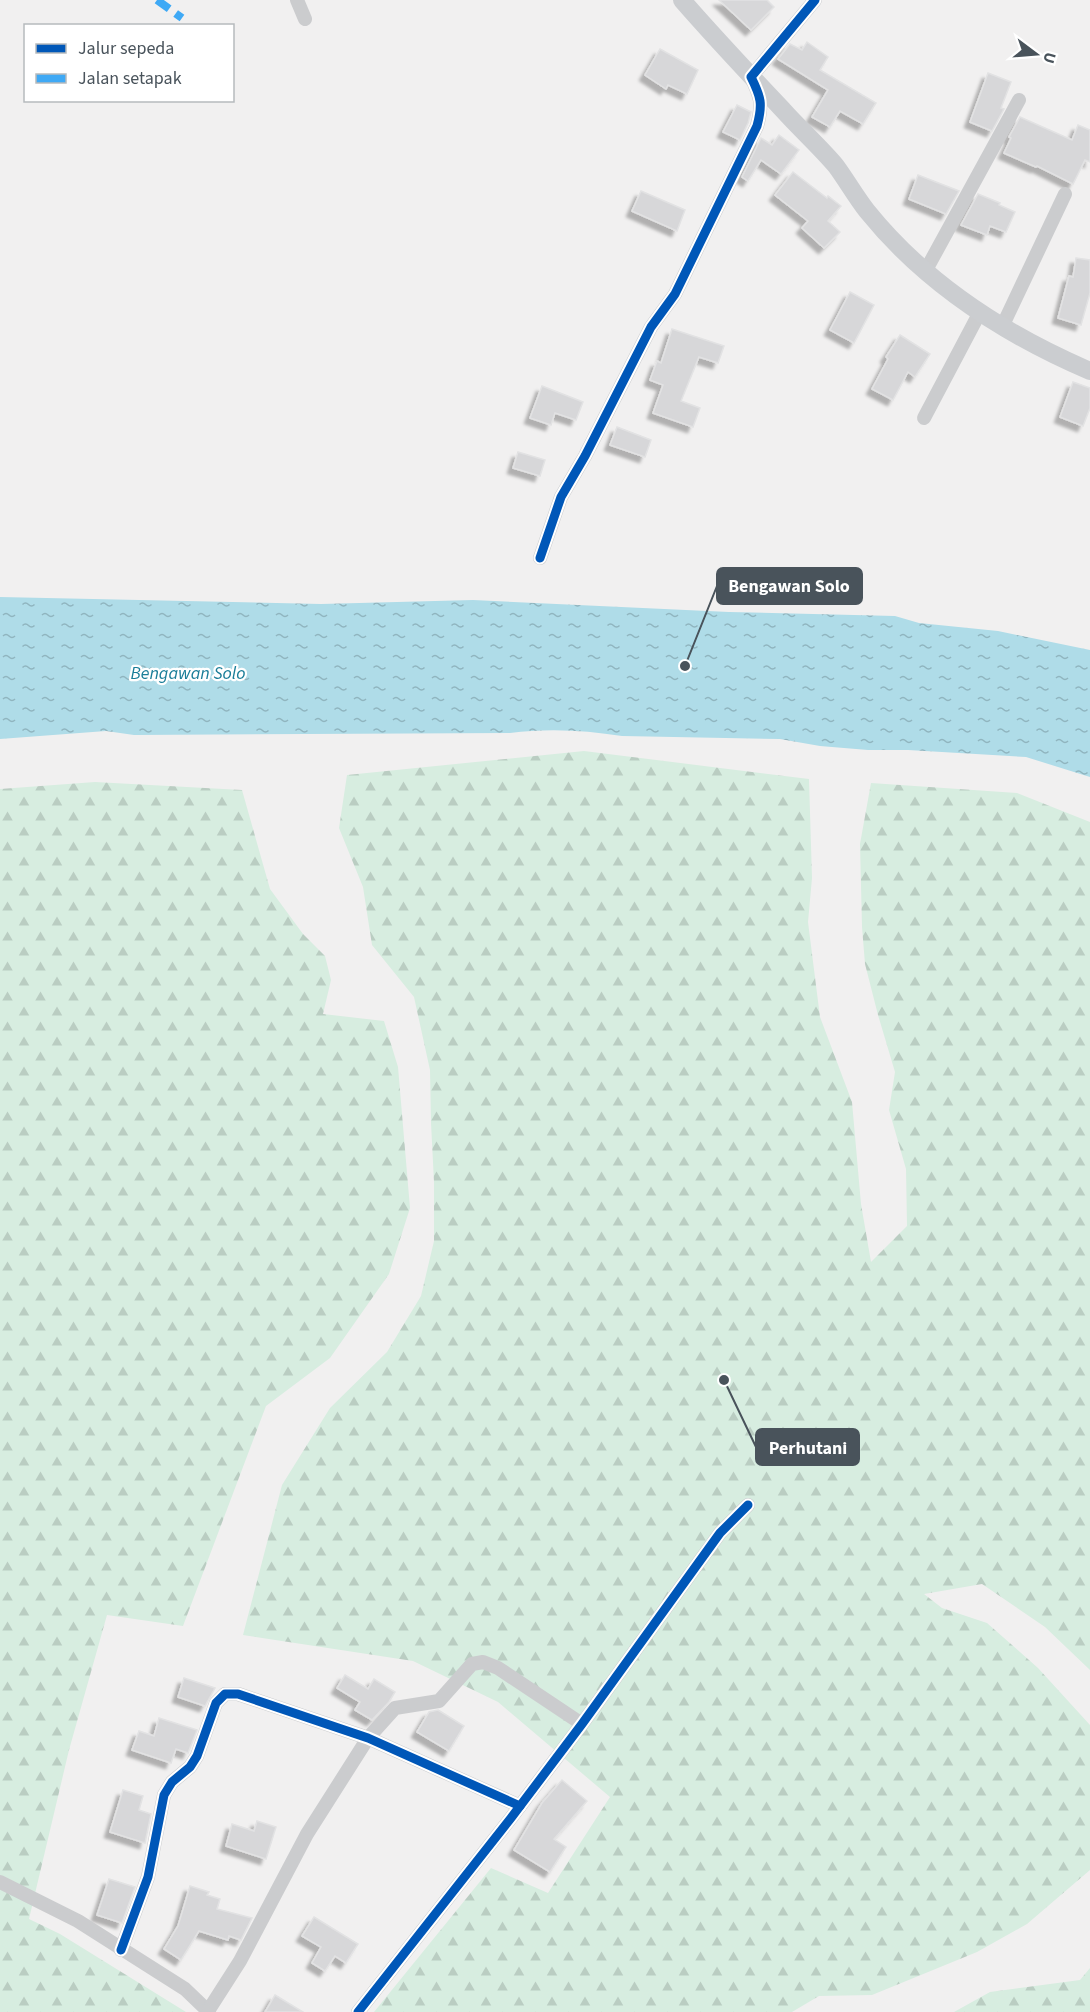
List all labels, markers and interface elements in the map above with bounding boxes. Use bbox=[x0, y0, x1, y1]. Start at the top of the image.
legend bbox=[24, 24, 234, 102]
north arrow bbox=[1006, 24, 1066, 84]
text: Jalur sepeda bbox=[78, 36, 174, 61]
text: U bbox=[1037, 50, 1061, 66]
text: Jalan setapak bbox=[78, 66, 182, 91]
callout: Bengawan Solo bbox=[717, 568, 862, 604]
text: Bengawan Solo bbox=[728, 574, 850, 599]
water label: Bengawan Solo bbox=[131, 661, 245, 686]
callout: Perhutani bbox=[756, 1429, 859, 1465]
text: Perhutani bbox=[769, 1436, 847, 1461]

